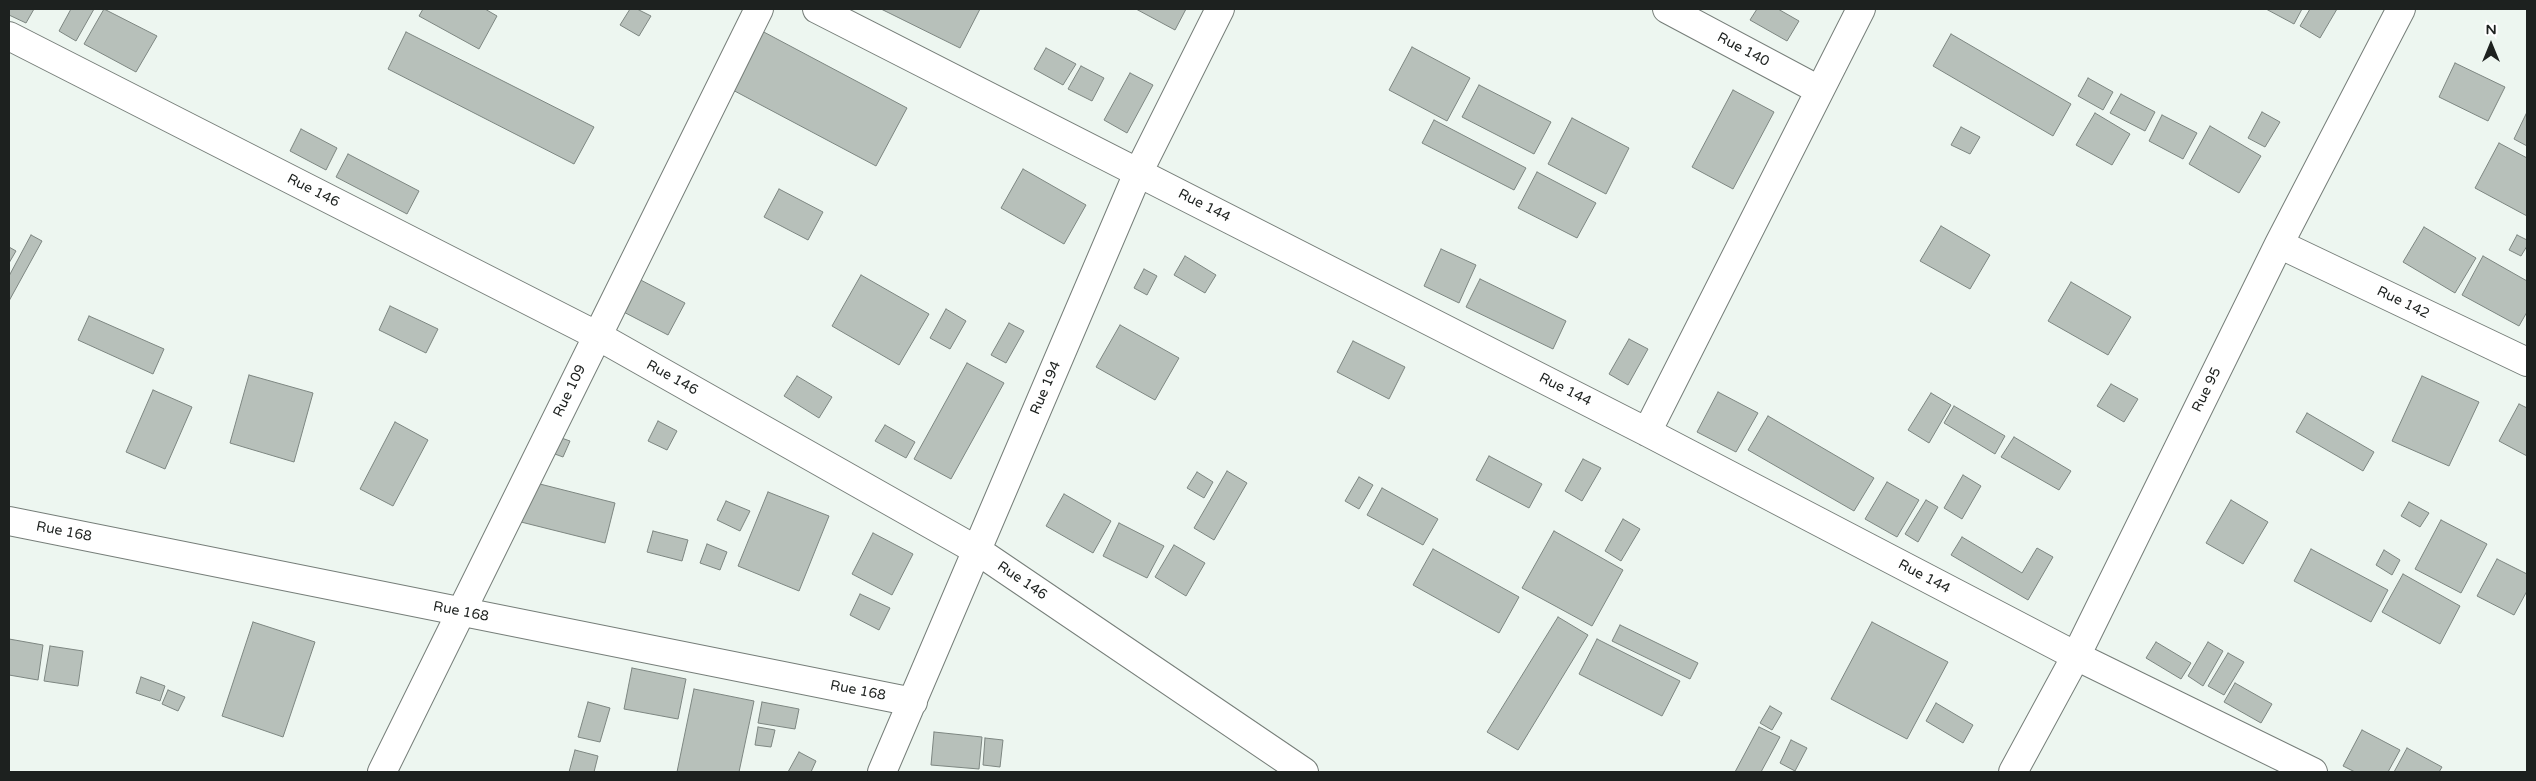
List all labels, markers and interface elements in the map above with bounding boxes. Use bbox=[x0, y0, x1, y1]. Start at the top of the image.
north arrow bbox=[2466, 20, 2516, 70]
text: N bbox=[2485, 21, 2497, 38]
street label: Rue 140 bbox=[1714, 29, 1772, 71]
street label: Rue 146 bbox=[284, 171, 342, 211]
street label: Rue 144 bbox=[1175, 186, 1233, 226]
street label: Rue 142 bbox=[2374, 283, 2432, 323]
street label: Rue 146 bbox=[643, 357, 701, 399]
street label: Rue 194 bbox=[1027, 359, 1065, 417]
street label: Rue 109 bbox=[550, 362, 590, 420]
street label: Rue 95 bbox=[2189, 365, 2225, 415]
street label: Rue 144 bbox=[1536, 370, 1594, 410]
street label: Rue 168 bbox=[35, 518, 93, 546]
street label: Rue 144 bbox=[1895, 556, 1953, 598]
street label: Rue 146 bbox=[994, 558, 1050, 604]
street label: Rue 168 bbox=[432, 598, 490, 626]
street label: Rue 168 bbox=[829, 677, 887, 705]

